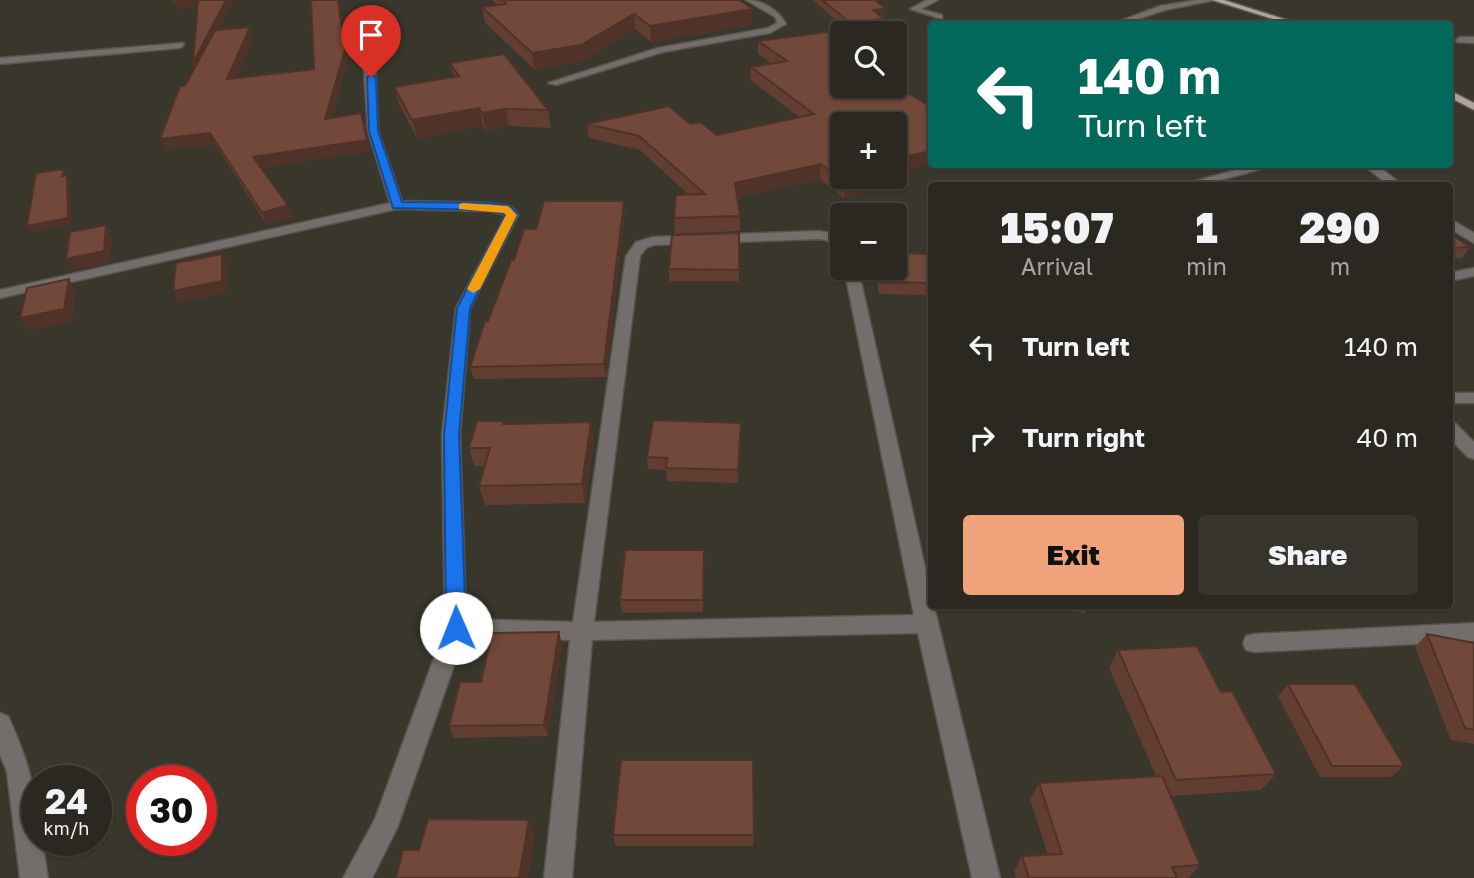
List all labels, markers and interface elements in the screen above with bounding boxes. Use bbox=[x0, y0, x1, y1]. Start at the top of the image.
pin bbox=[341, 5, 401, 77]
icon: arrive bbox=[352, 16, 390, 54]
map controls bbox=[830, 21, 907, 280]
button: search bbox=[830, 21, 907, 98]
text: 140 m bbox=[1078, 46, 1221, 105]
icon: left bbox=[963, 49, 1054, 140]
text: Turn left bbox=[1078, 106, 1207, 144]
button: + bbox=[830, 112, 907, 189]
text: 15:07 bbox=[1001, 202, 1114, 252]
text: 1 bbox=[1195, 202, 1218, 252]
text: 290 bbox=[1299, 202, 1380, 252]
button: − bbox=[830, 203, 907, 280]
text: Arrival bbox=[1021, 252, 1093, 280]
text: min bbox=[1186, 252, 1227, 280]
text: m bbox=[1330, 252, 1350, 280]
icon: left bbox=[963, 328, 1001, 366]
text: Turn left bbox=[1022, 331, 1130, 362]
text: 140 m bbox=[1344, 331, 1418, 362]
icon: right bbox=[963, 419, 1001, 457]
text: Turn right bbox=[1022, 422, 1145, 453]
text: 40 m bbox=[1357, 422, 1418, 453]
button: Exit bbox=[963, 515, 1184, 595]
button: Share bbox=[1198, 515, 1418, 595]
position arrow bbox=[419, 591, 493, 665]
speed limit sign: 30 bbox=[126, 765, 217, 856]
text: 24 bbox=[45, 780, 88, 822]
text: km/h bbox=[44, 817, 89, 839]

